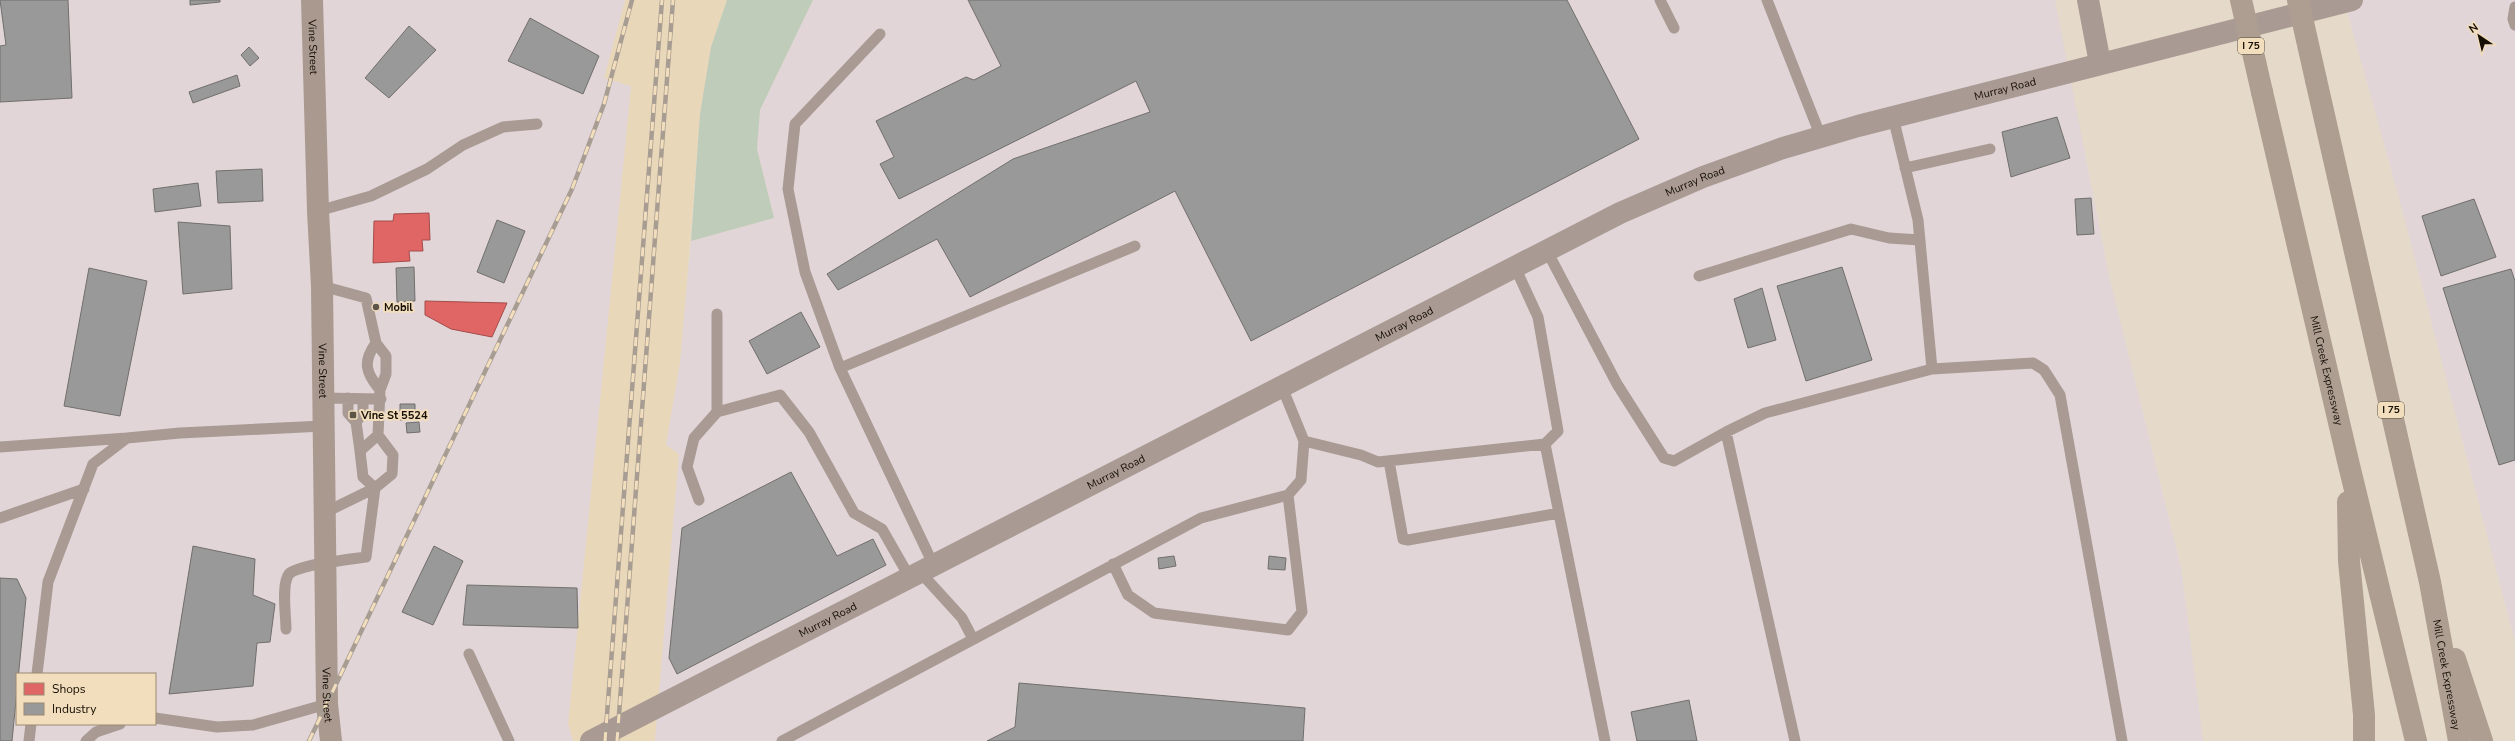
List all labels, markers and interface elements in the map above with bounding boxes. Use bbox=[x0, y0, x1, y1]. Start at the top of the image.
north arrow bbox=[2459, 16, 2499, 56]
street label: Vine Street bbox=[305, 18, 322, 75]
text: N bbox=[2466, 20, 2481, 37]
road number: I 75 bbox=[2238, 38, 2264, 54]
street label: Murray Road bbox=[1972, 73, 2038, 104]
street label: Murray Road bbox=[1663, 162, 1727, 200]
place label: Mobil bbox=[384, 300, 413, 315]
marker: Mobil bbox=[371, 302, 381, 312]
street label: Murray Road bbox=[1373, 303, 1436, 345]
street label: Mill Creek Expressway bbox=[2307, 314, 2347, 427]
street label: Vine Street bbox=[315, 342, 331, 399]
road number: I 75 bbox=[2378, 402, 2404, 418]
place label: Vine St 5524 bbox=[360, 408, 428, 423]
marker: Vine St 5524 bbox=[348, 410, 358, 420]
street label: Murray Road bbox=[1084, 451, 1148, 493]
street label: Murray Road bbox=[796, 598, 859, 641]
street label: Mill Creek Expressway bbox=[2429, 618, 2464, 732]
street label: Vine Street bbox=[319, 666, 336, 723]
legend bbox=[16, 673, 156, 725]
text: Shops bbox=[52, 681, 86, 697]
text: Industry bbox=[52, 701, 97, 717]

